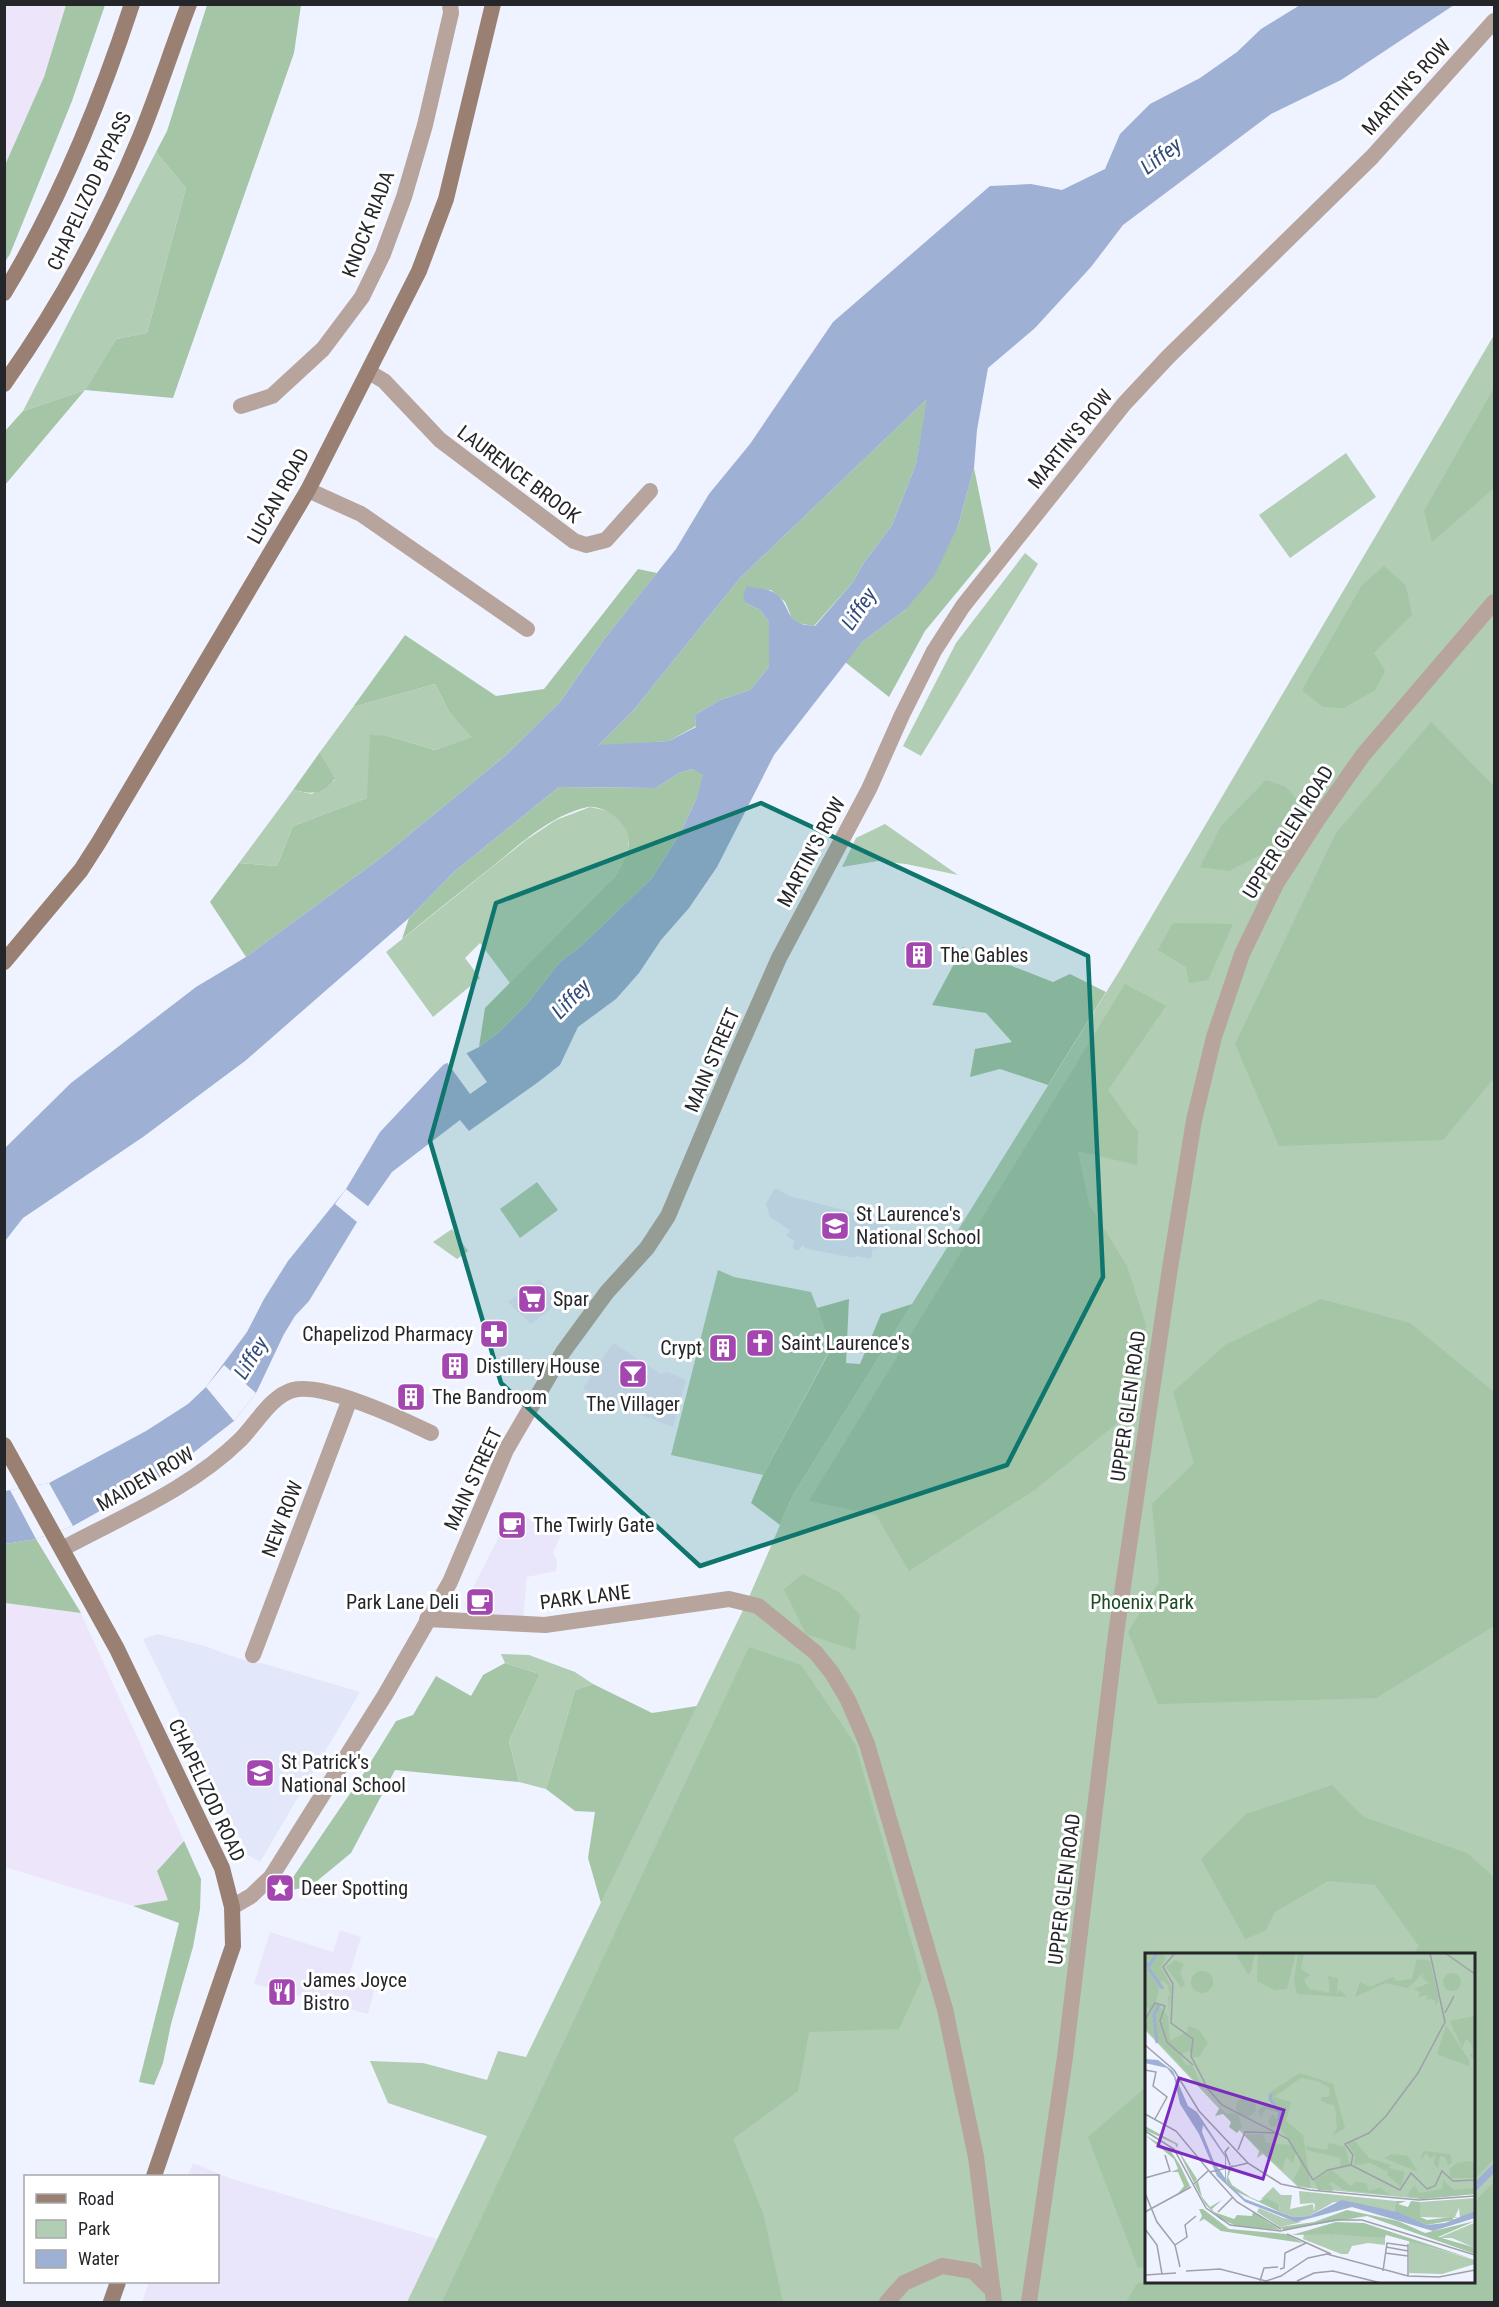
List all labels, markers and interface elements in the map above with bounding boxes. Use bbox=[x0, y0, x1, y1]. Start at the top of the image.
street label: MARTIN'S ROW bbox=[1357, 34, 1455, 140]
street label: CHAPELIZOD BYPASS bbox=[42, 108, 136, 274]
water label: Liffey bbox=[1136, 132, 1186, 179]
street label: KNOCK RIADA bbox=[337, 167, 399, 281]
street label: MARTIN'S ROW bbox=[1023, 385, 1117, 493]
street label: LAURENCE BROOK bbox=[453, 420, 585, 528]
street label: LUCAN ROAD bbox=[242, 444, 314, 548]
water label: Liffey bbox=[836, 583, 882, 634]
street label: UPPER GLEN ROAD bbox=[1237, 761, 1339, 903]
street label: MARTIN'S ROW bbox=[772, 793, 850, 911]
building icon: The Gables bbox=[903, 939, 935, 971]
place label: The Gables bbox=[940, 943, 1028, 967]
water label: Liffey bbox=[547, 974, 596, 1023]
street label: MAIN STREET bbox=[679, 1004, 745, 1116]
place label: St Laurence's National School bbox=[856, 1202, 981, 1249]
school or university icon: St Laurence's National School bbox=[819, 1210, 851, 1242]
supermarket icon: Spar bbox=[516, 1283, 548, 1315]
place label: Spar bbox=[553, 1287, 589, 1311]
pharmacy icon: Chapelizod Pharmacy bbox=[478, 1318, 510, 1350]
place label: Chapelizod Pharmacy bbox=[302, 1322, 473, 1346]
church icon: Saint Laurence's bbox=[744, 1327, 776, 1359]
street label: UPPER GLEN ROAD bbox=[1106, 1329, 1150, 1483]
place label: Saint Laurence's bbox=[781, 1331, 910, 1355]
water label: Liffey bbox=[229, 1332, 273, 1383]
building icon: Crypt bbox=[707, 1332, 739, 1364]
place label: Crypt bbox=[660, 1336, 702, 1360]
building icon: Distillery House bbox=[439, 1350, 471, 1382]
place label: Distillery House bbox=[476, 1354, 600, 1378]
bar icon: The Villager bbox=[617, 1358, 649, 1390]
building icon: The Bandroom bbox=[395, 1381, 427, 1413]
place label: The Bandroom bbox=[432, 1385, 547, 1409]
place label: The Villager bbox=[586, 1392, 680, 1416]
street label: MAIN STREET bbox=[439, 1424, 507, 1534]
street label: MAIDEN ROW bbox=[92, 1442, 198, 1516]
street label: NEW ROW bbox=[256, 1477, 308, 1561]
cafe icon: The Twirly Gate bbox=[496, 1509, 528, 1541]
place label: The Twirly Gate bbox=[533, 1513, 654, 1537]
street label: PARK LANE bbox=[538, 1580, 632, 1614]
cafe icon: Park Lane Deli bbox=[464, 1586, 496, 1618]
place label: Park Lane Deli bbox=[346, 1590, 459, 1614]
park label: Phoenix Park bbox=[1090, 1590, 1194, 1614]
street label: CHAPELIZOD ROAD bbox=[163, 1715, 251, 1865]
place label: St Patrick's National School bbox=[281, 1750, 406, 1797]
school or university icon: St Patrick's National School bbox=[244, 1757, 276, 1789]
street label: UPPER GLEN ROAD bbox=[1043, 1812, 1085, 1966]
place icon: Deer Spotting bbox=[264, 1872, 296, 1904]
place label: Deer Spotting bbox=[301, 1876, 408, 1900]
inset map bbox=[1145, 1953, 1475, 2283]
place label: James Joyce Bistro bbox=[303, 1968, 407, 2015]
restaurant icon: James Joyce Bistro bbox=[266, 1976, 298, 2008]
legend bbox=[24, 2175, 219, 2283]
text: Road bbox=[78, 2188, 114, 2209]
text: Park bbox=[78, 2218, 110, 2239]
text: Water bbox=[78, 2248, 120, 2269]

